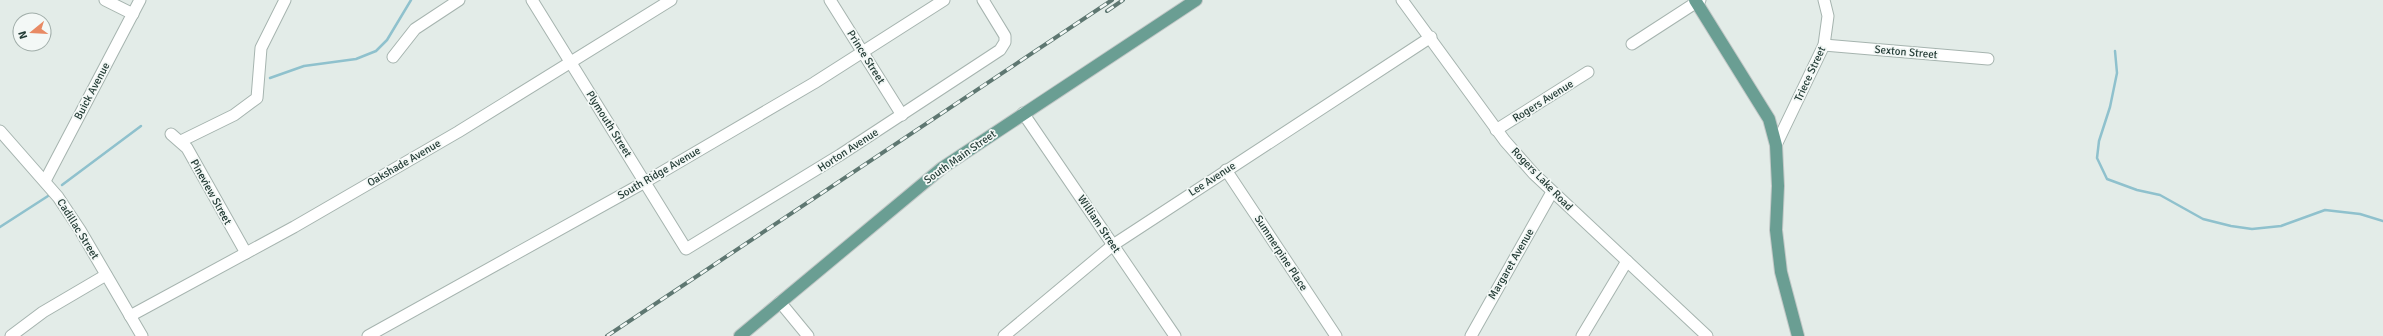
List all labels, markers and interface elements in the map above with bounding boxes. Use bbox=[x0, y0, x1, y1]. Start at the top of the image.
north arrow bbox=[12, 12, 52, 52]
street label: Prince Street bbox=[844, 28, 888, 86]
text: N bbox=[16, 29, 30, 41]
street label: Sexton Street bbox=[1874, 43, 1938, 61]
street label: Triece Street bbox=[1792, 44, 1828, 104]
street label: Buick Avenue bbox=[71, 60, 113, 122]
street label: Rogers Avenue bbox=[1510, 77, 1576, 125]
street label: Plymouth Street bbox=[583, 88, 635, 160]
street label: Horton Avenue bbox=[815, 126, 881, 174]
street label: South Main Street bbox=[922, 127, 999, 187]
street label: Oakshade Avenue bbox=[365, 137, 443, 189]
street label: South Ridge Avenue bbox=[615, 144, 703, 202]
street label: Rogers Lake Road bbox=[1509, 145, 1576, 213]
street label: Pineview Street bbox=[188, 157, 234, 227]
street label: Lee Avenue bbox=[1186, 159, 1238, 199]
street label: William Street bbox=[1075, 193, 1123, 256]
street label: Cadillac Street bbox=[54, 196, 102, 262]
street label: Summerpine Place bbox=[1252, 213, 1310, 293]
street label: Margaret Avenue bbox=[1485, 226, 1537, 302]

